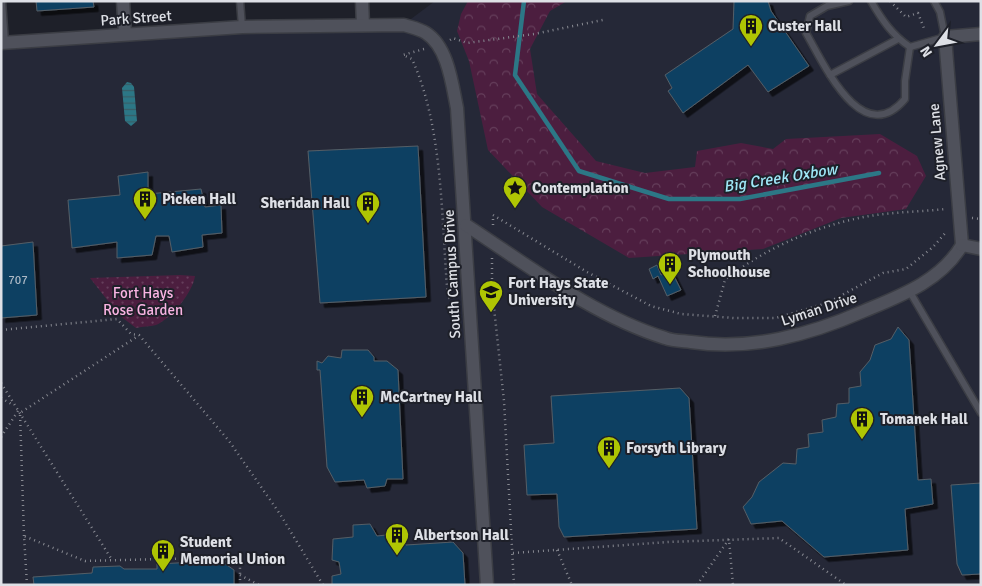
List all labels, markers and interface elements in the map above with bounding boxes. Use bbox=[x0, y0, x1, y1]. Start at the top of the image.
street label: Park Street bbox=[100, 7, 172, 29]
building icon: Custer Hall bbox=[738, 13, 764, 47]
place label: Custer Hall bbox=[768, 17, 842, 35]
north arrow bbox=[912, 20, 962, 70]
text: N bbox=[917, 43, 936, 60]
street label: Agnew Lane bbox=[925, 103, 949, 181]
water label: Big Creek Oxbow bbox=[722, 159, 841, 197]
place icon: Contemplation bbox=[502, 175, 528, 209]
place label: Contemplation bbox=[532, 179, 629, 197]
building icon: Picken Hall bbox=[132, 186, 158, 220]
place label: Picken Hall bbox=[162, 190, 237, 208]
building icon: Sheridan Hall bbox=[355, 190, 381, 224]
place label: Sheridan Hall bbox=[261, 194, 350, 212]
street label: South Campus Drive bbox=[440, 209, 464, 339]
place label: Plymouth Schoolhouse bbox=[688, 246, 770, 281]
building icon: Plymouth Schoolhouse bbox=[657, 251, 683, 285]
house number: 707 bbox=[8, 273, 28, 288]
place label: Fort Hays State University bbox=[508, 274, 609, 309]
school or university icon: Fort Hays State University bbox=[478, 279, 504, 313]
park label: Fort Hays Rose Garden bbox=[103, 284, 183, 319]
street label: Lyman Drive bbox=[779, 288, 859, 330]
building icon: McCartney Hall bbox=[349, 384, 375, 418]
place label: McCartney Hall bbox=[380, 388, 482, 406]
building icon: Tomanek Hall bbox=[849, 406, 875, 440]
place label: Tomanek Hall bbox=[880, 410, 968, 428]
building icon: Forsyth Library bbox=[596, 435, 622, 469]
place label: Forsyth Library bbox=[626, 439, 727, 457]
building icon: Albertson Hall bbox=[384, 522, 410, 556]
place label: Albertson Hall bbox=[414, 526, 509, 544]
place label: Student Memorial Union bbox=[180, 533, 285, 568]
building icon: Student Memorial Union bbox=[150, 538, 176, 572]

